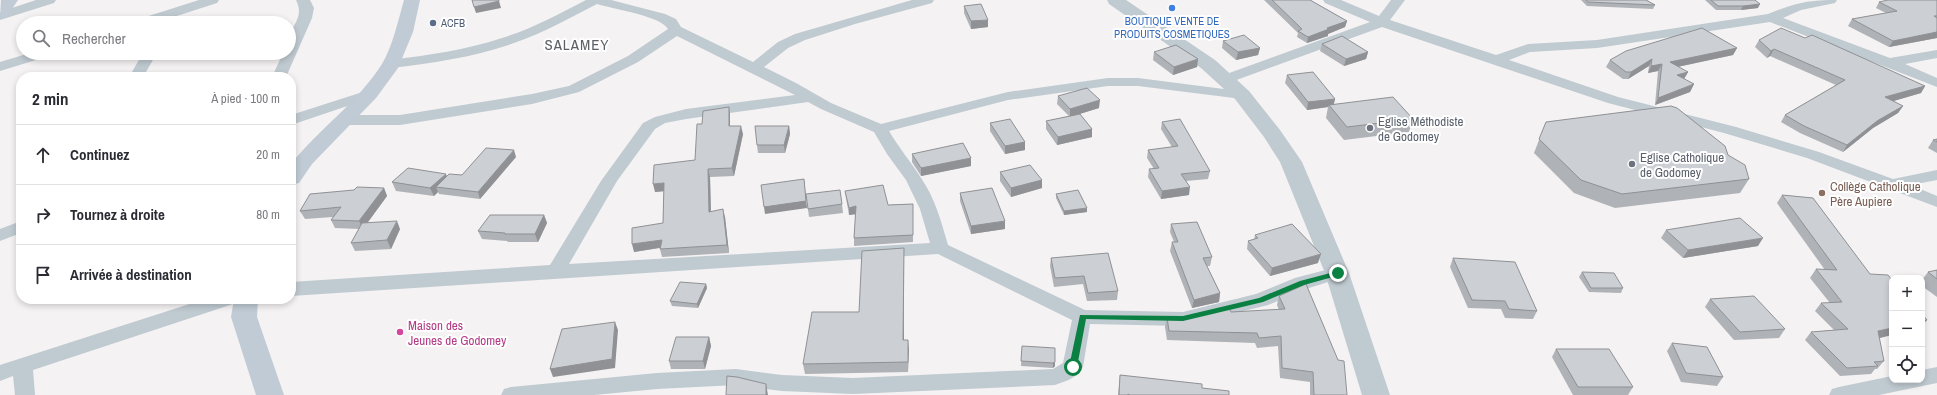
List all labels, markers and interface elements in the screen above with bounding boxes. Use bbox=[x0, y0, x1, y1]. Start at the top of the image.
marker: BOUTIQUE VENTE DE PRODUITS COSMETIQUES bbox=[1167, 3, 1177, 13]
place label: BOUTIQUE VENTE DE PRODUITS COSMETIQUES bbox=[1114, 14, 1230, 41]
search box bbox=[16, 16, 296, 60]
place label: ACFB bbox=[440, 16, 465, 30]
marker: ACFB bbox=[428, 18, 438, 28]
icon: search bbox=[30, 27, 52, 49]
text: Rechercher bbox=[62, 28, 126, 49]
district label: SALAMEY bbox=[544, 34, 610, 55]
text: 2 min bbox=[32, 87, 68, 110]
text: À pied · 100 m bbox=[211, 90, 280, 107]
place label: Eglise Méthodiste de Godomey bbox=[1378, 113, 1463, 145]
marker: Eglise Méthodiste de Godomey bbox=[1365, 123, 1375, 133]
icon: ahead bbox=[32, 144, 54, 166]
text: Continuez bbox=[70, 144, 129, 165]
text: 20 m bbox=[256, 146, 280, 163]
place label: Eglise Catholique de Godomey bbox=[1640, 149, 1724, 181]
marker: Eglise Catholique de Godomey bbox=[1627, 159, 1637, 169]
place label: Collège Catholique Père Aupiere bbox=[1830, 178, 1921, 210]
marker: Collège Catholique Père Aupiere bbox=[1817, 188, 1827, 198]
icon: right bbox=[32, 204, 54, 226]
text: Tournez à droite bbox=[70, 204, 165, 225]
text: 80 m bbox=[256, 206, 280, 223]
icon: arrive bbox=[32, 264, 54, 286]
text: Arrivée à destination bbox=[70, 264, 192, 285]
route end bbox=[1329, 264, 1347, 282]
map controls bbox=[1889, 275, 1925, 383]
button: + bbox=[1889, 275, 1925, 311]
button: − bbox=[1889, 311, 1925, 347]
place label: Maison des Jeunes de Godomey bbox=[408, 317, 507, 349]
marker: Maison des Jeunes de Godomey bbox=[395, 327, 405, 337]
button: locate bbox=[1889, 347, 1925, 383]
route start bbox=[1064, 358, 1082, 376]

